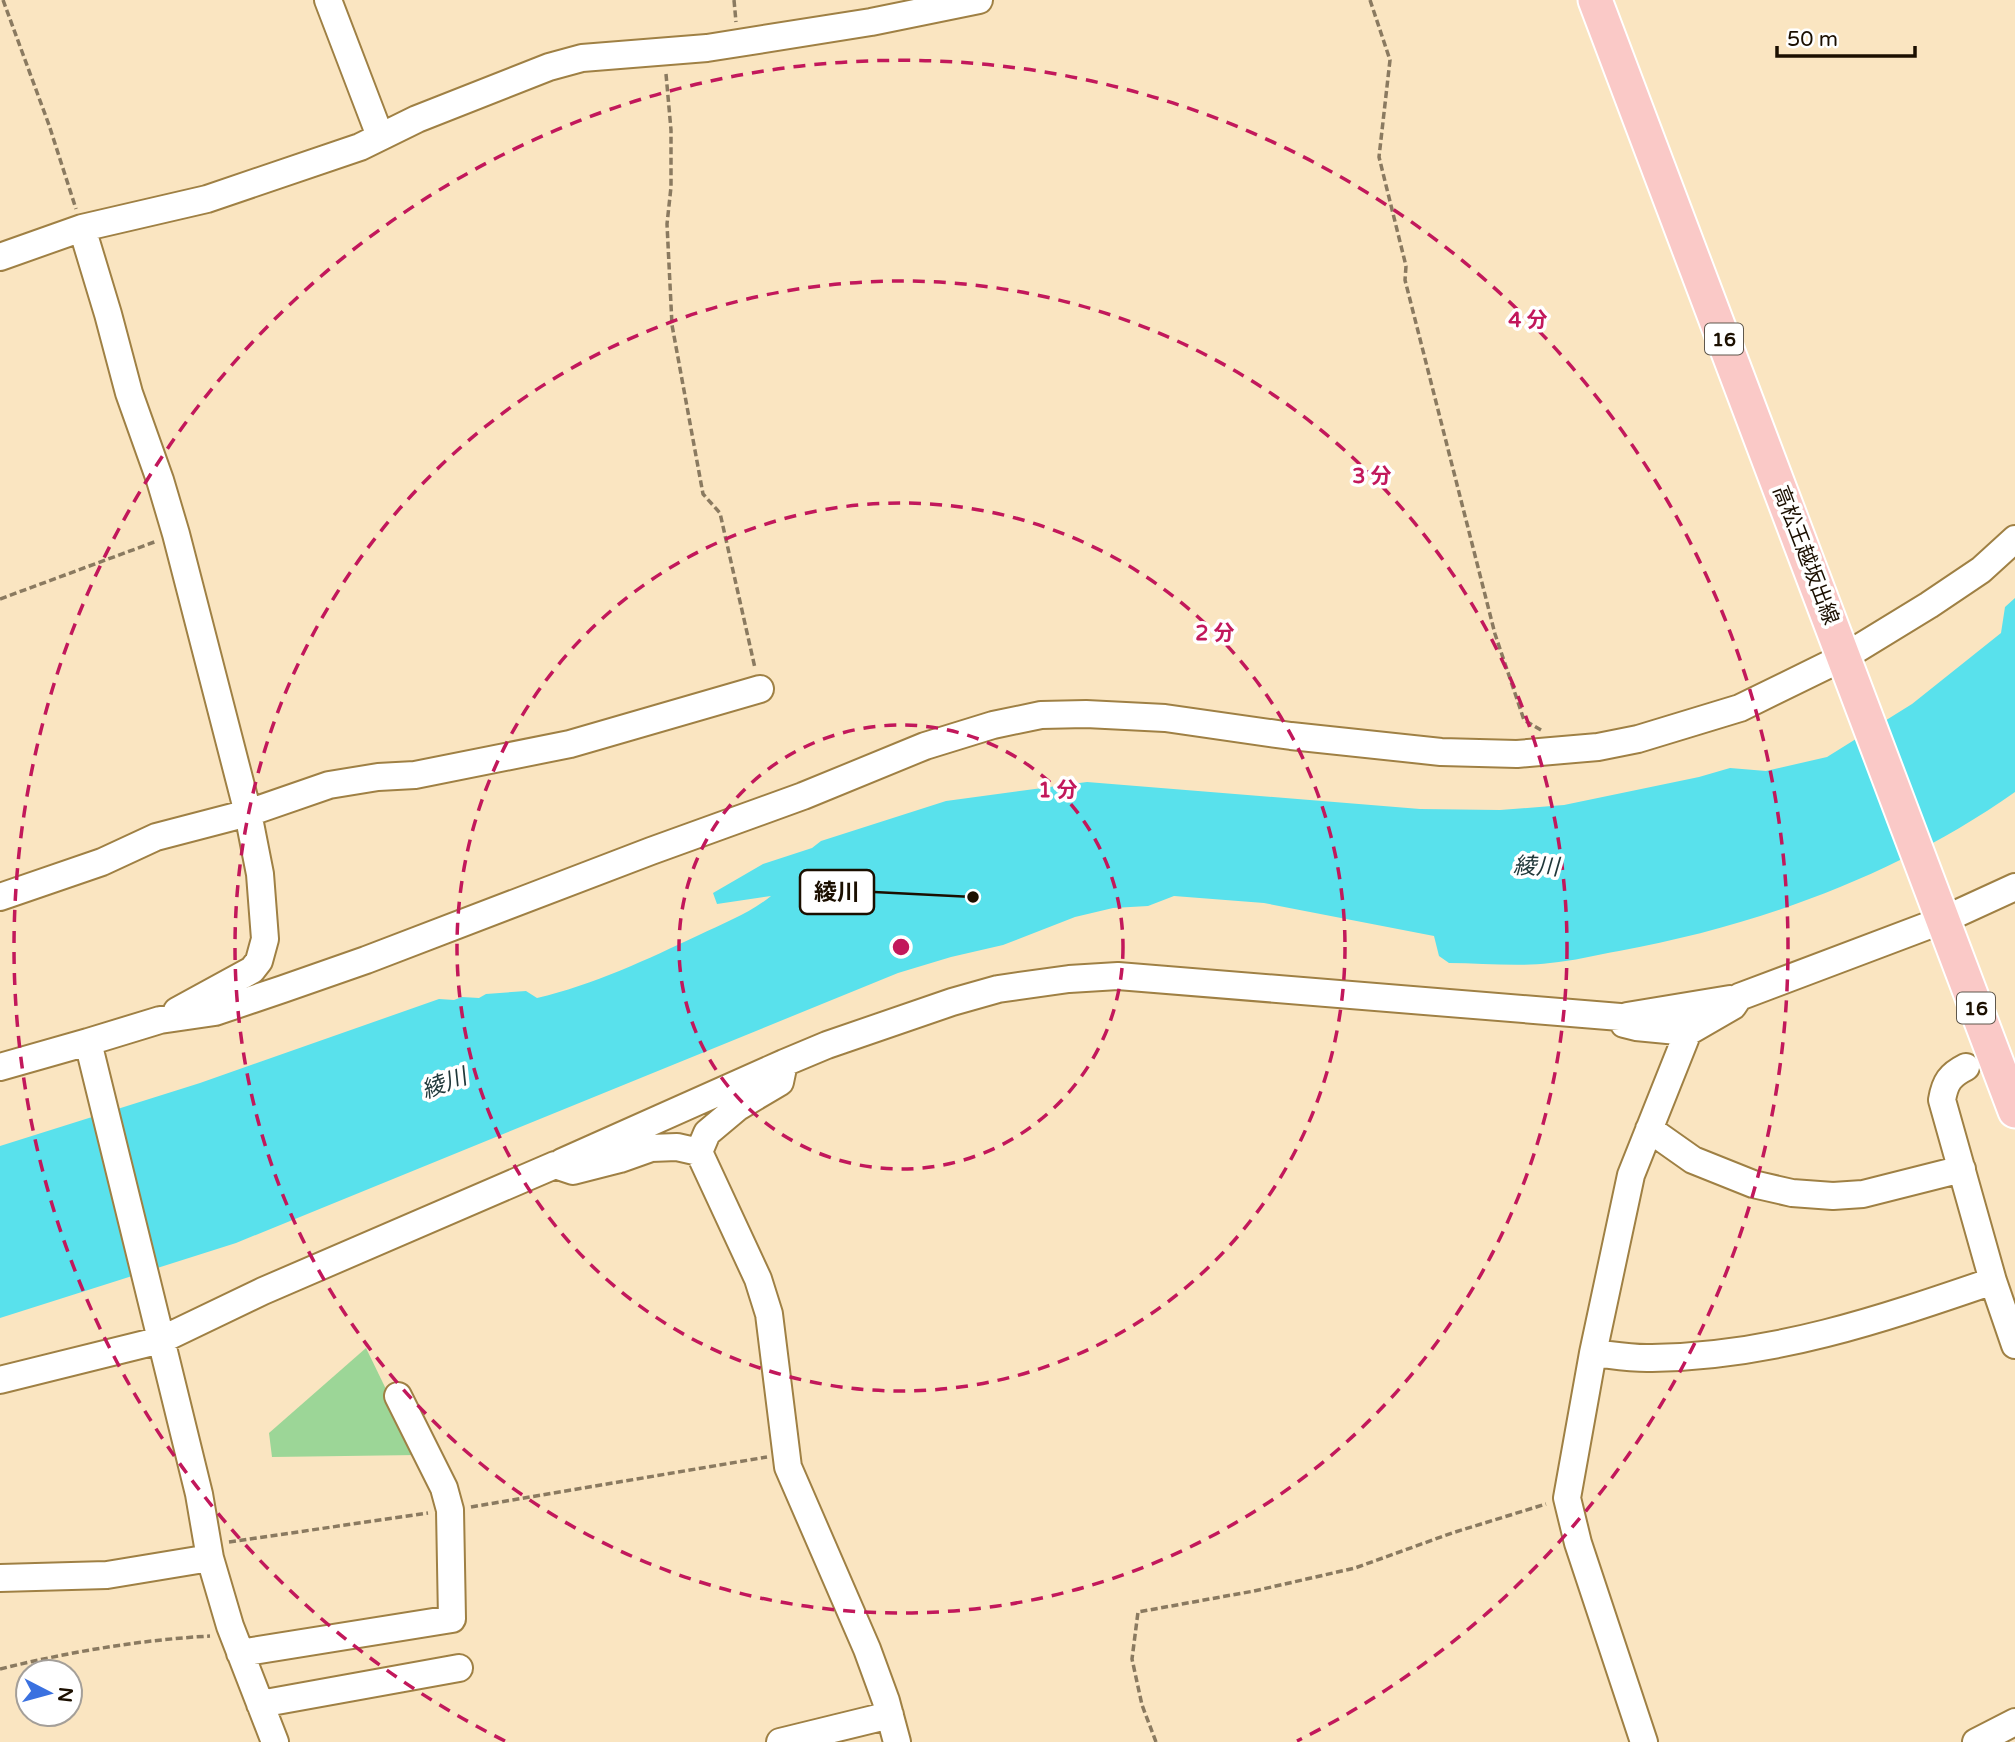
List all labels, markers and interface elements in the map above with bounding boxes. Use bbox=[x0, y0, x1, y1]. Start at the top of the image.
scale bar bbox=[1777, 14, 1915, 58]
text: 50 m bbox=[1787, 27, 1838, 52]
text: 4 分 bbox=[1508, 308, 1548, 333]
road number: 16 bbox=[1705, 324, 1743, 354]
text: 3 分 bbox=[1352, 464, 1392, 489]
street label: 高松王越坂出線 bbox=[1768, 482, 1844, 628]
text: 2 分 bbox=[1195, 621, 1235, 646]
text: 1 分 bbox=[1038, 778, 1078, 803]
water label: 綾川 bbox=[1512, 852, 1562, 882]
callout: 綾川 bbox=[800, 870, 874, 914]
text: 綾川 bbox=[814, 879, 860, 907]
centre of rings bbox=[889, 935, 913, 959]
road number: 16 bbox=[1957, 992, 1995, 1024]
water label: 綾川 bbox=[418, 1062, 474, 1105]
north arrow bbox=[14, 1658, 84, 1728]
text: N bbox=[53, 1686, 77, 1703]

